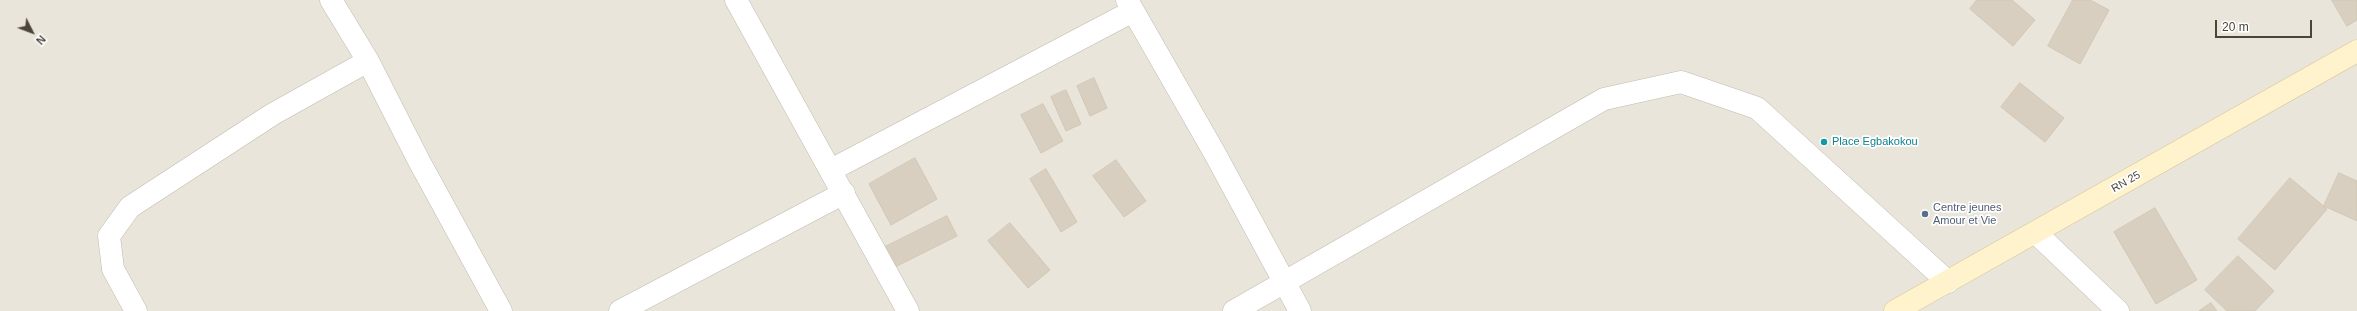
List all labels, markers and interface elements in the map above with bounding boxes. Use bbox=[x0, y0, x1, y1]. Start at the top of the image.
north arrow bbox=[12, 12, 52, 52]
scale bar bbox=[2217, 12, 2314, 38]
text: 20 m bbox=[2222, 20, 2249, 34]
text: N bbox=[34, 33, 48, 47]
place label: Place Egbakokou bbox=[1832, 135, 1918, 149]
marker: Place Egbakokou bbox=[1819, 137, 1829, 147]
street label: RN 25 bbox=[2109, 168, 2143, 196]
place label: Centre jeunes Amour et Vie bbox=[1933, 201, 2001, 227]
marker: Centre jeunes Amour et Vie bbox=[1920, 209, 1930, 219]

